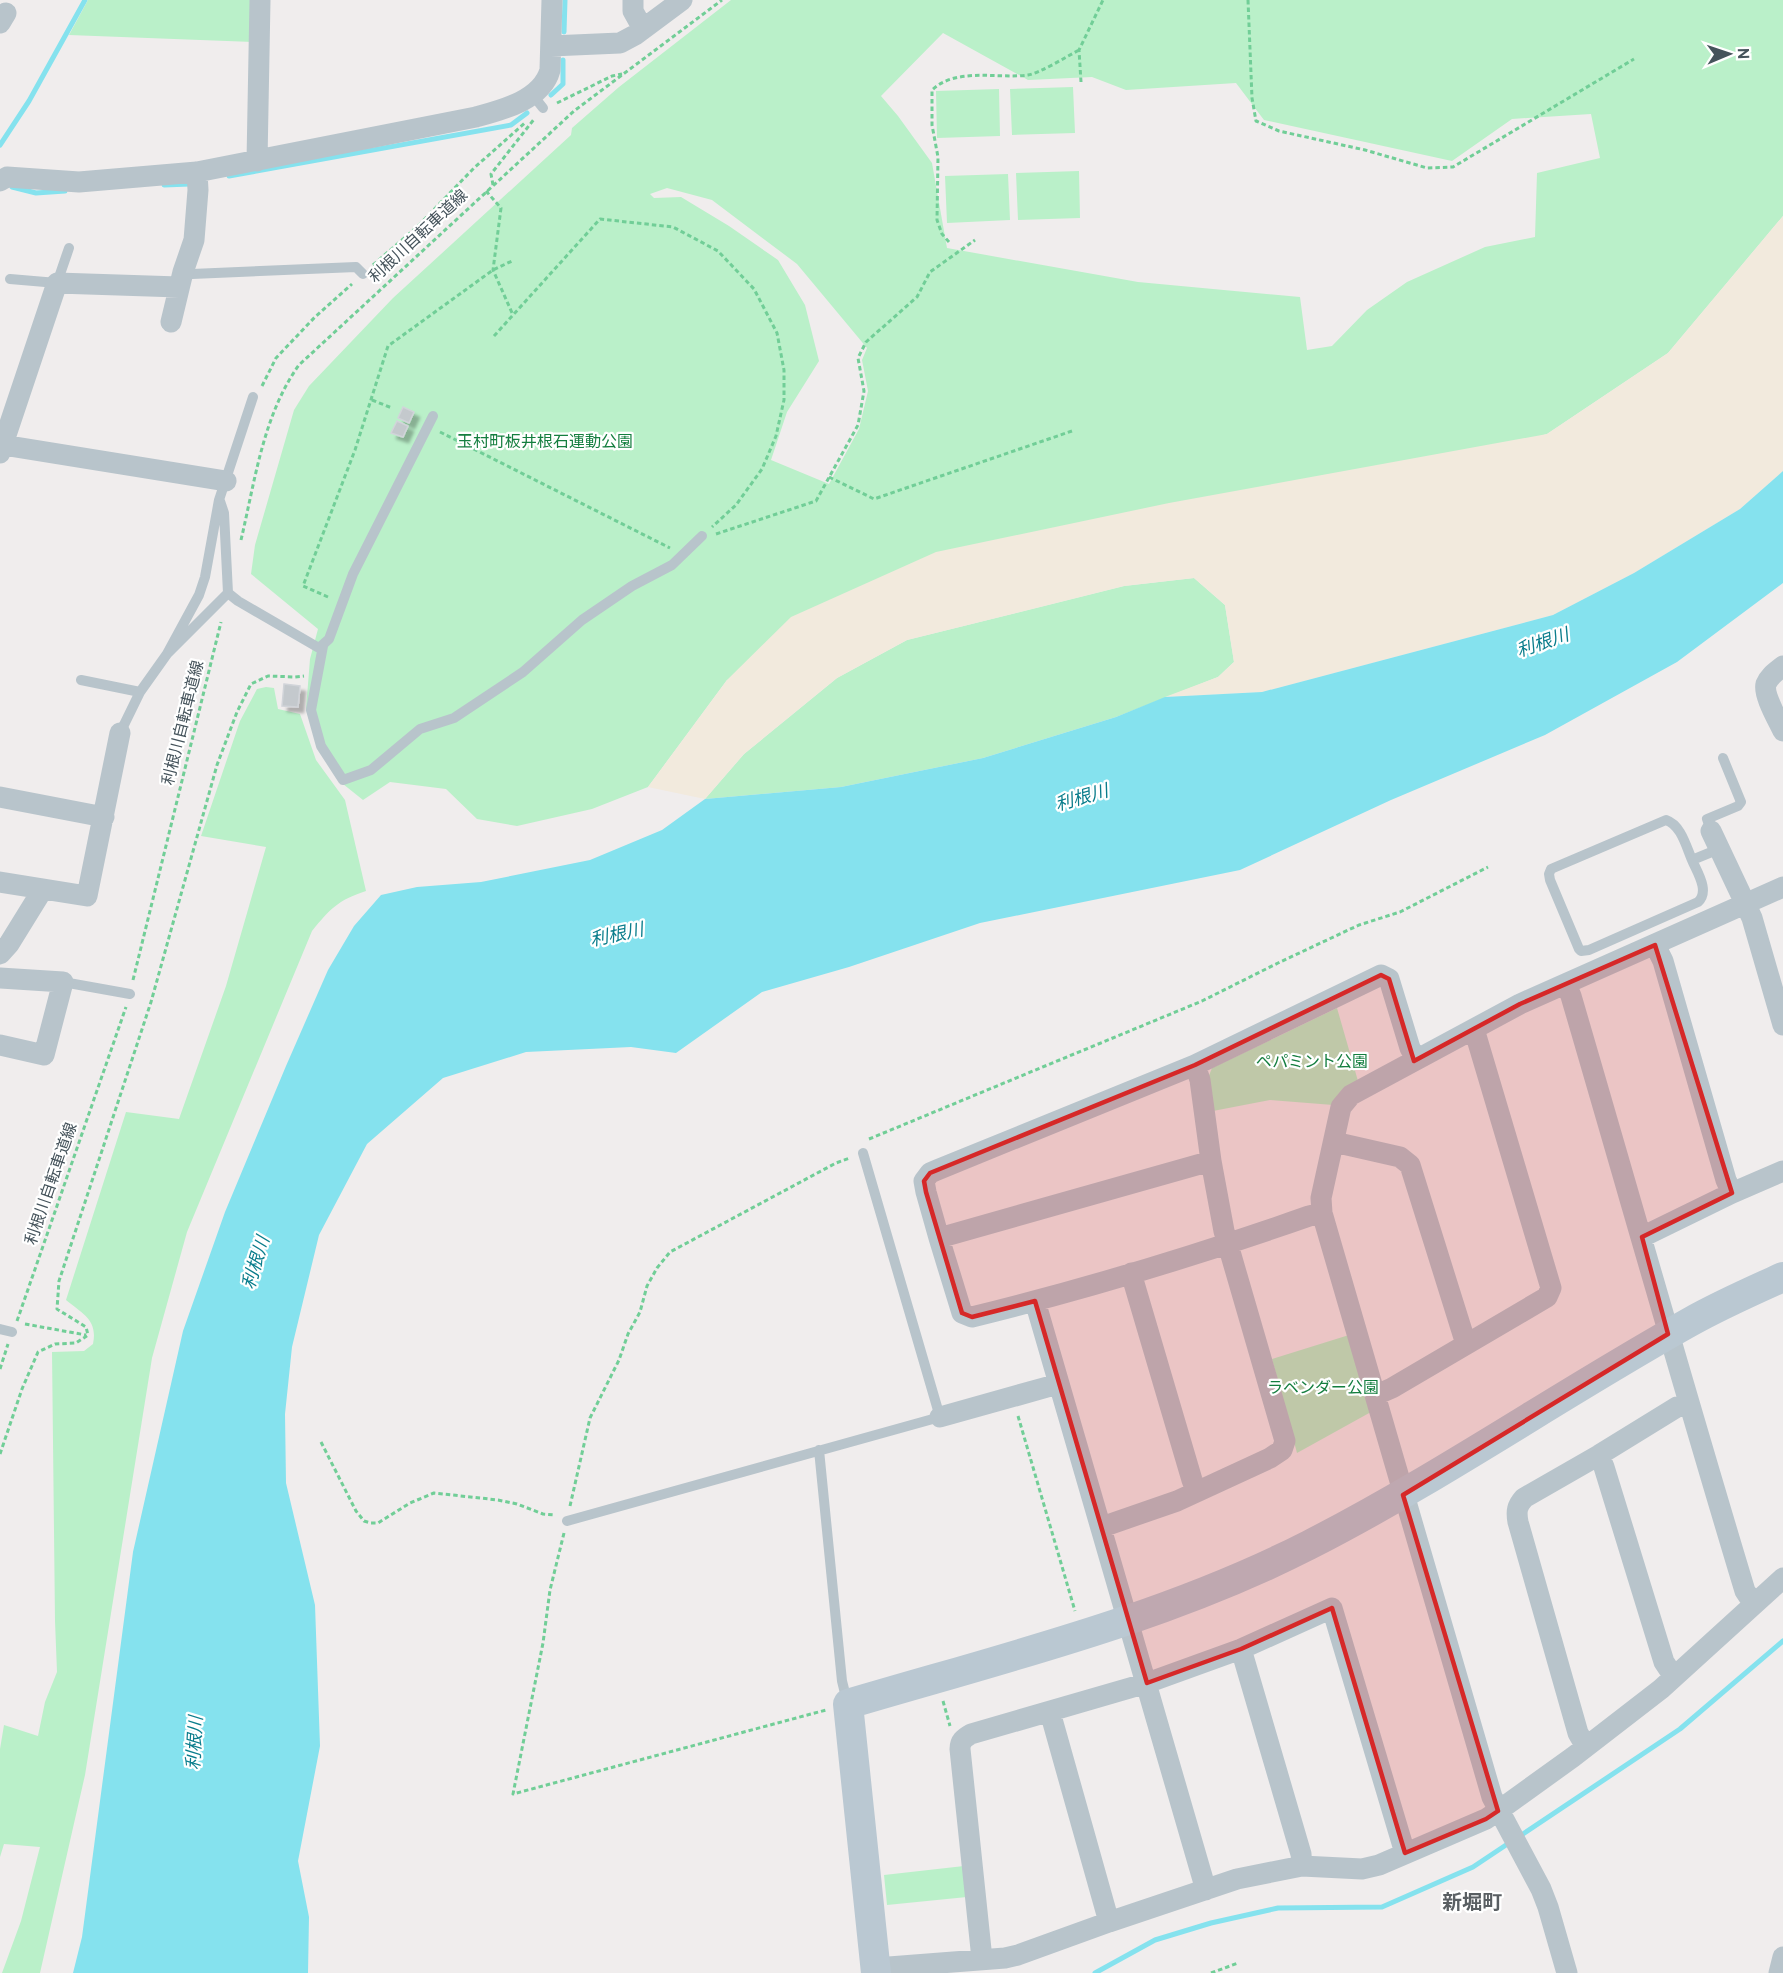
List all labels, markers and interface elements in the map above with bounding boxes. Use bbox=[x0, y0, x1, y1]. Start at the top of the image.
north arrow bbox=[1699, 24, 1759, 84]
text: N bbox=[1732, 47, 1752, 60]
street label: 利根川自転車道線 bbox=[365, 186, 473, 288]
park label: 玉村町板井根石運動公園 bbox=[457, 433, 633, 453]
water label: 利根川 bbox=[1514, 624, 1574, 664]
street label: 利根川自転車道線 bbox=[159, 658, 209, 788]
water label: 利根川 bbox=[1053, 780, 1113, 817]
water label: 利根川 bbox=[588, 919, 648, 953]
park label: ペパミント公園 bbox=[1256, 1053, 1368, 1073]
street label: 利根川自転車道線 bbox=[22, 1120, 82, 1248]
water label: 利根川 bbox=[238, 1232, 276, 1292]
park label: ラベンダー公園 bbox=[1267, 1379, 1379, 1399]
water label: 利根川 bbox=[183, 1713, 209, 1771]
district label: 新堀町 bbox=[1442, 1891, 1502, 1917]

